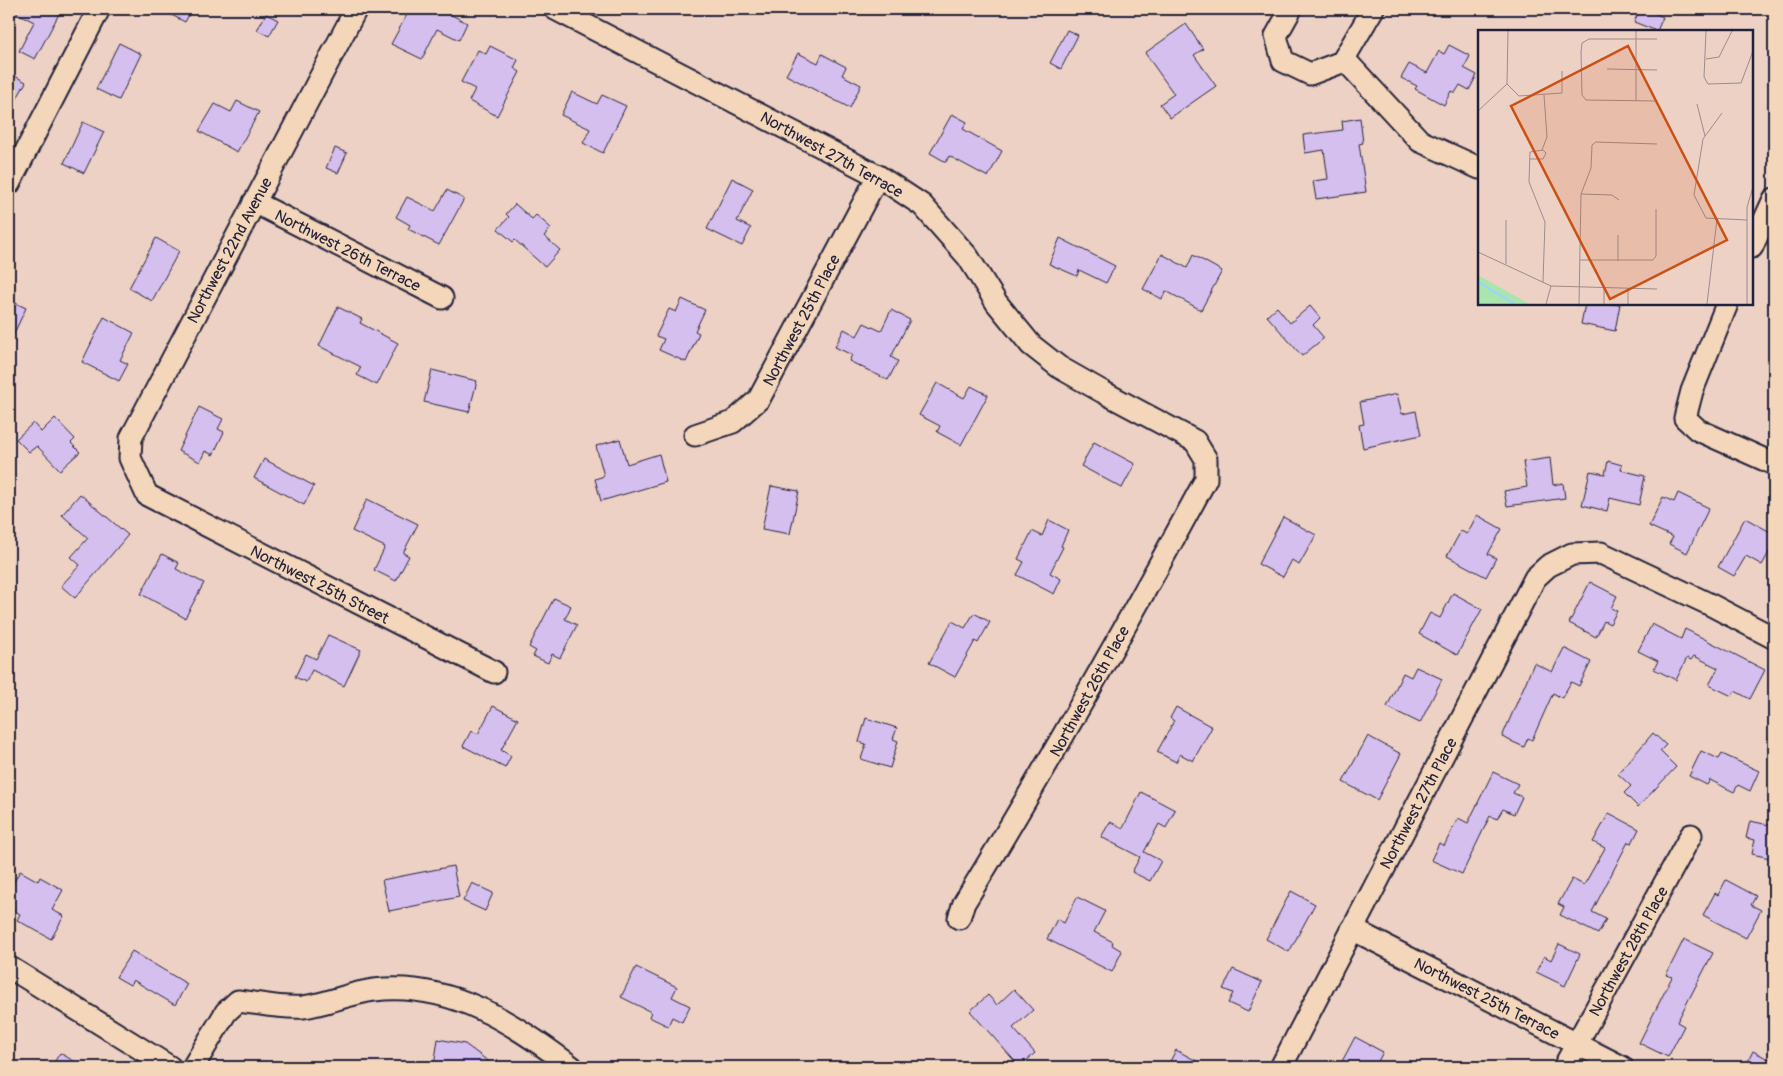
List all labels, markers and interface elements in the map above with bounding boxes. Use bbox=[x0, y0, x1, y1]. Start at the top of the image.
inset map bbox=[1478, 30, 1753, 305]
street label: Northwest 27th Terrace bbox=[757, 107, 907, 203]
street label: Northwest 22nd Avenue bbox=[183, 174, 277, 327]
street label: Northwest 26th Terrace bbox=[271, 205, 424, 296]
street label: Northwest 25th Place bbox=[759, 251, 845, 390]
street label: Northwest 25th Street bbox=[247, 541, 393, 629]
street label: Northwest 26th Place bbox=[1046, 622, 1134, 760]
street label: Northwest 27th Place bbox=[1376, 734, 1462, 873]
street label: Northwest 28th Place bbox=[1585, 883, 1673, 1020]
street label: Northwest 25th Terrace bbox=[1410, 954, 1563, 1044]

